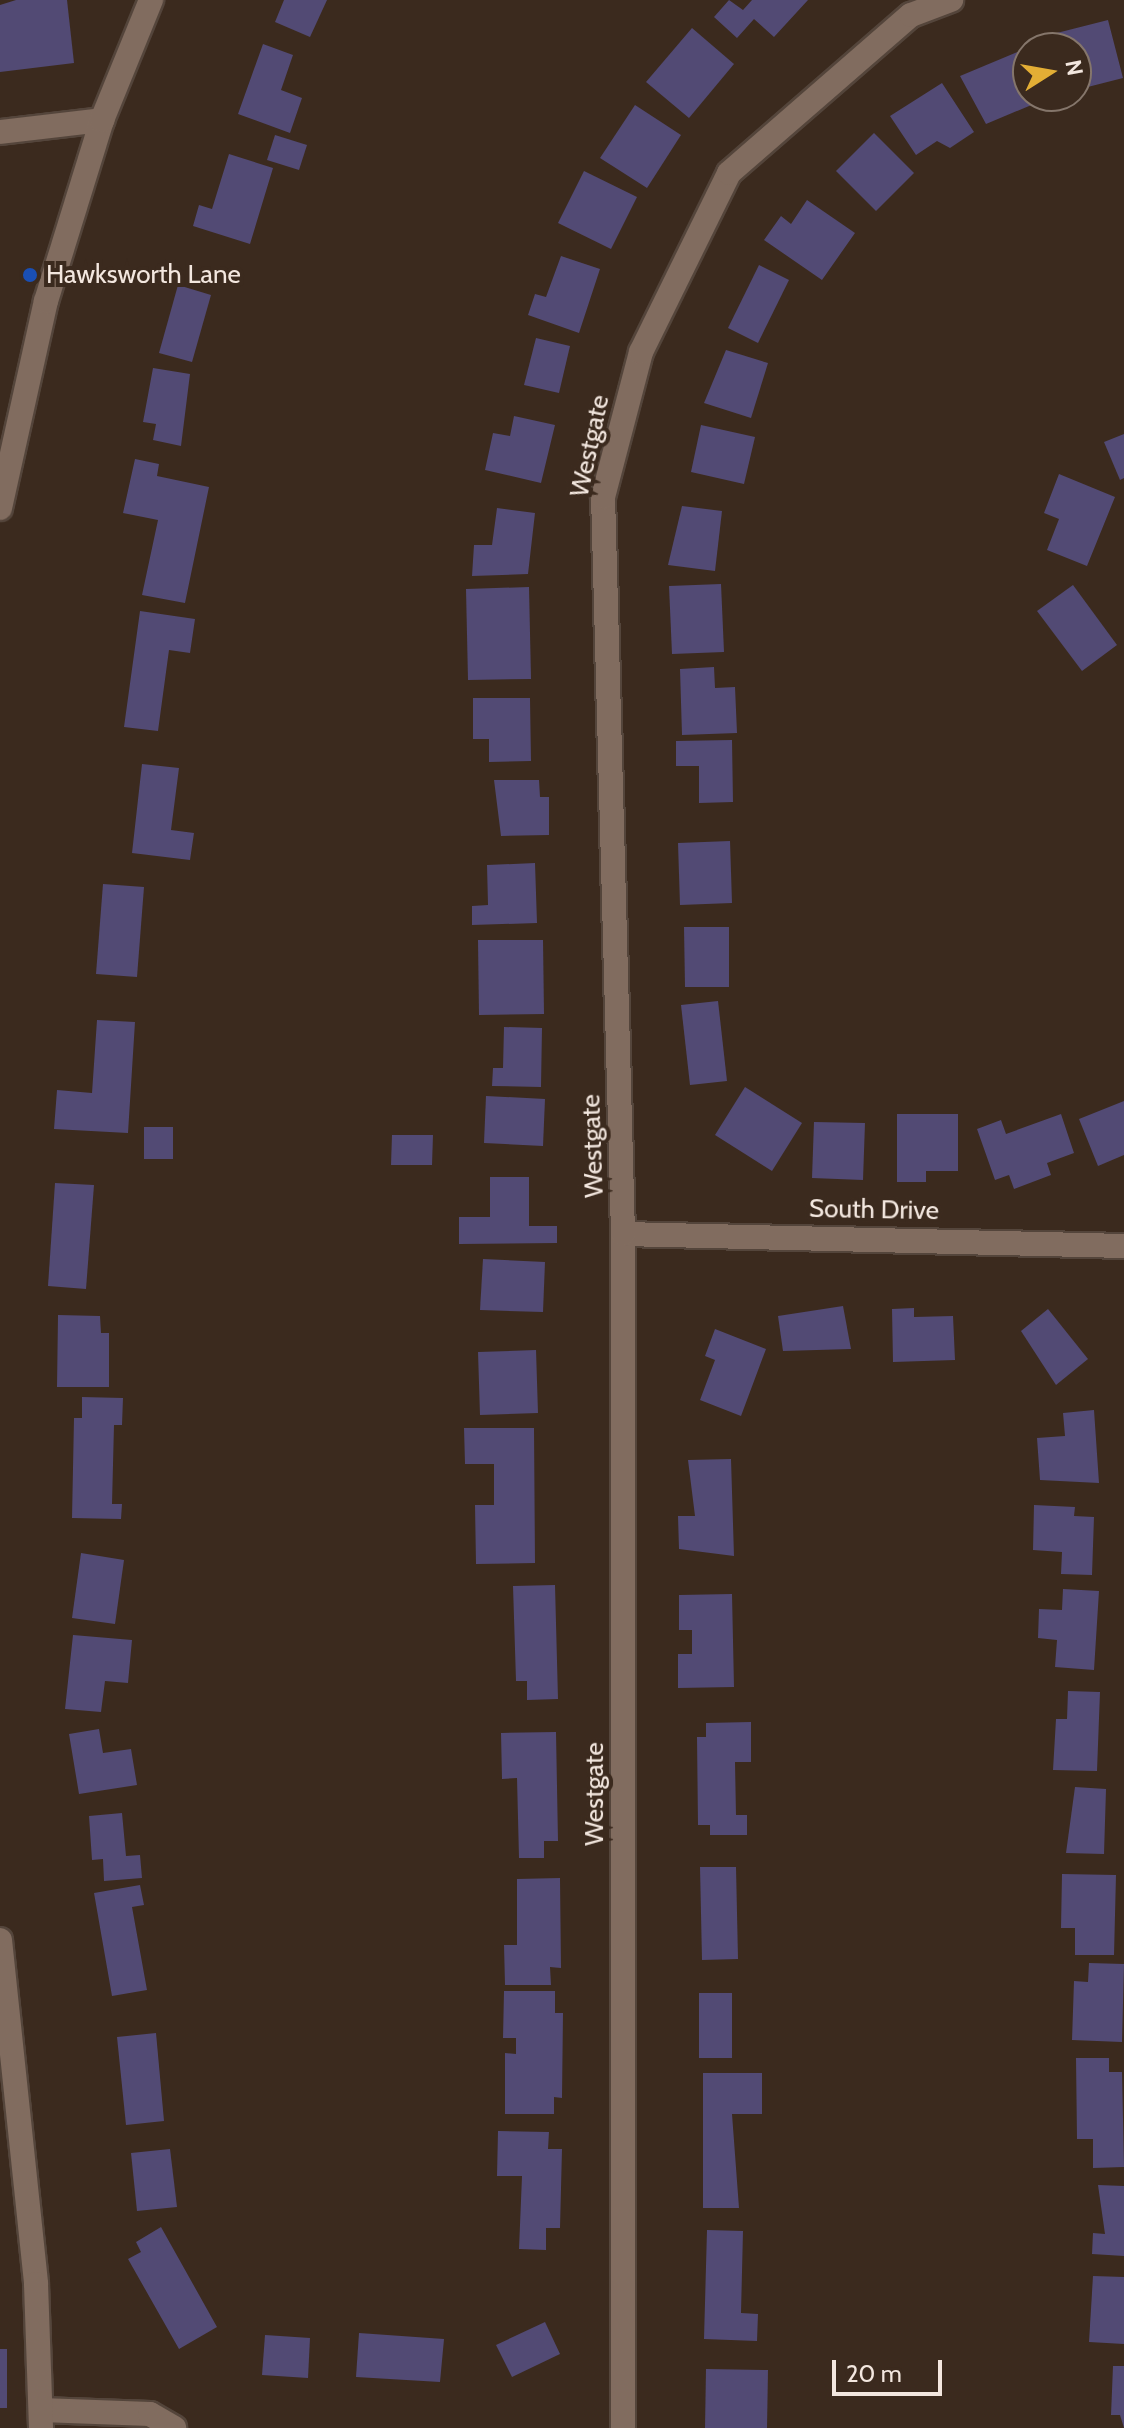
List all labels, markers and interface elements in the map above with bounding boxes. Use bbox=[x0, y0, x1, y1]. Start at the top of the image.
north arrow bbox=[1012, 32, 1092, 112]
text: N bbox=[1059, 57, 1089, 78]
place label: Hawksworth Lane bbox=[46, 259, 241, 291]
marker: Hawksworth Lane bbox=[21, 266, 39, 284]
street label: Westgate bbox=[564, 392, 616, 500]
street label: Westgate bbox=[576, 1094, 610, 1198]
street label: South Drive bbox=[809, 1193, 939, 1227]
street label: Westgate bbox=[579, 1742, 611, 1846]
scale bar bbox=[836, 2344, 946, 2394]
text: 20 m bbox=[846, 2359, 902, 2388]

